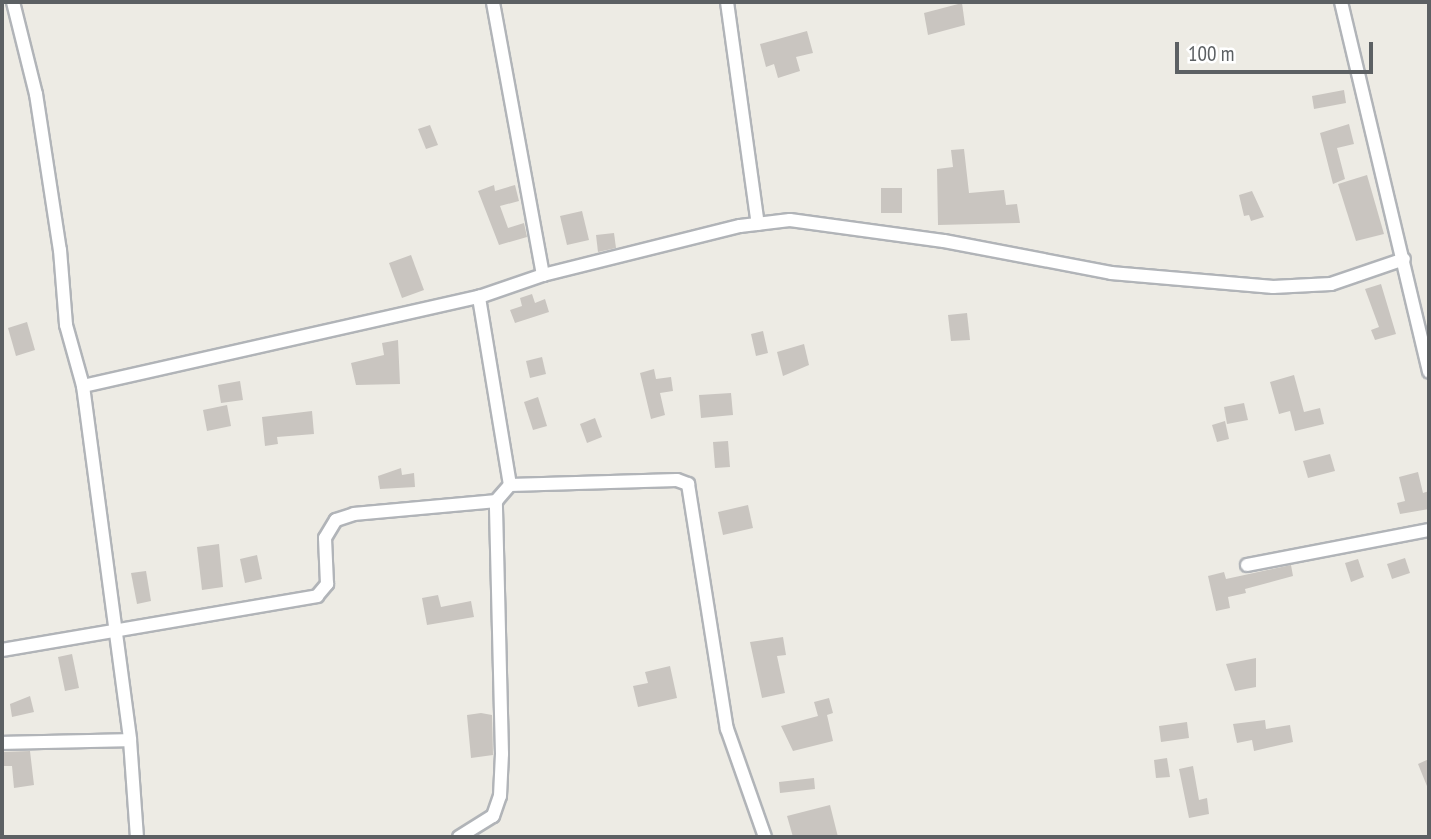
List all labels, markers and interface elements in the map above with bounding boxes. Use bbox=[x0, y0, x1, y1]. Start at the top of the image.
scale bar bbox=[1179, 28, 1377, 72]
text: 100 m bbox=[1188, 40, 1234, 67]

